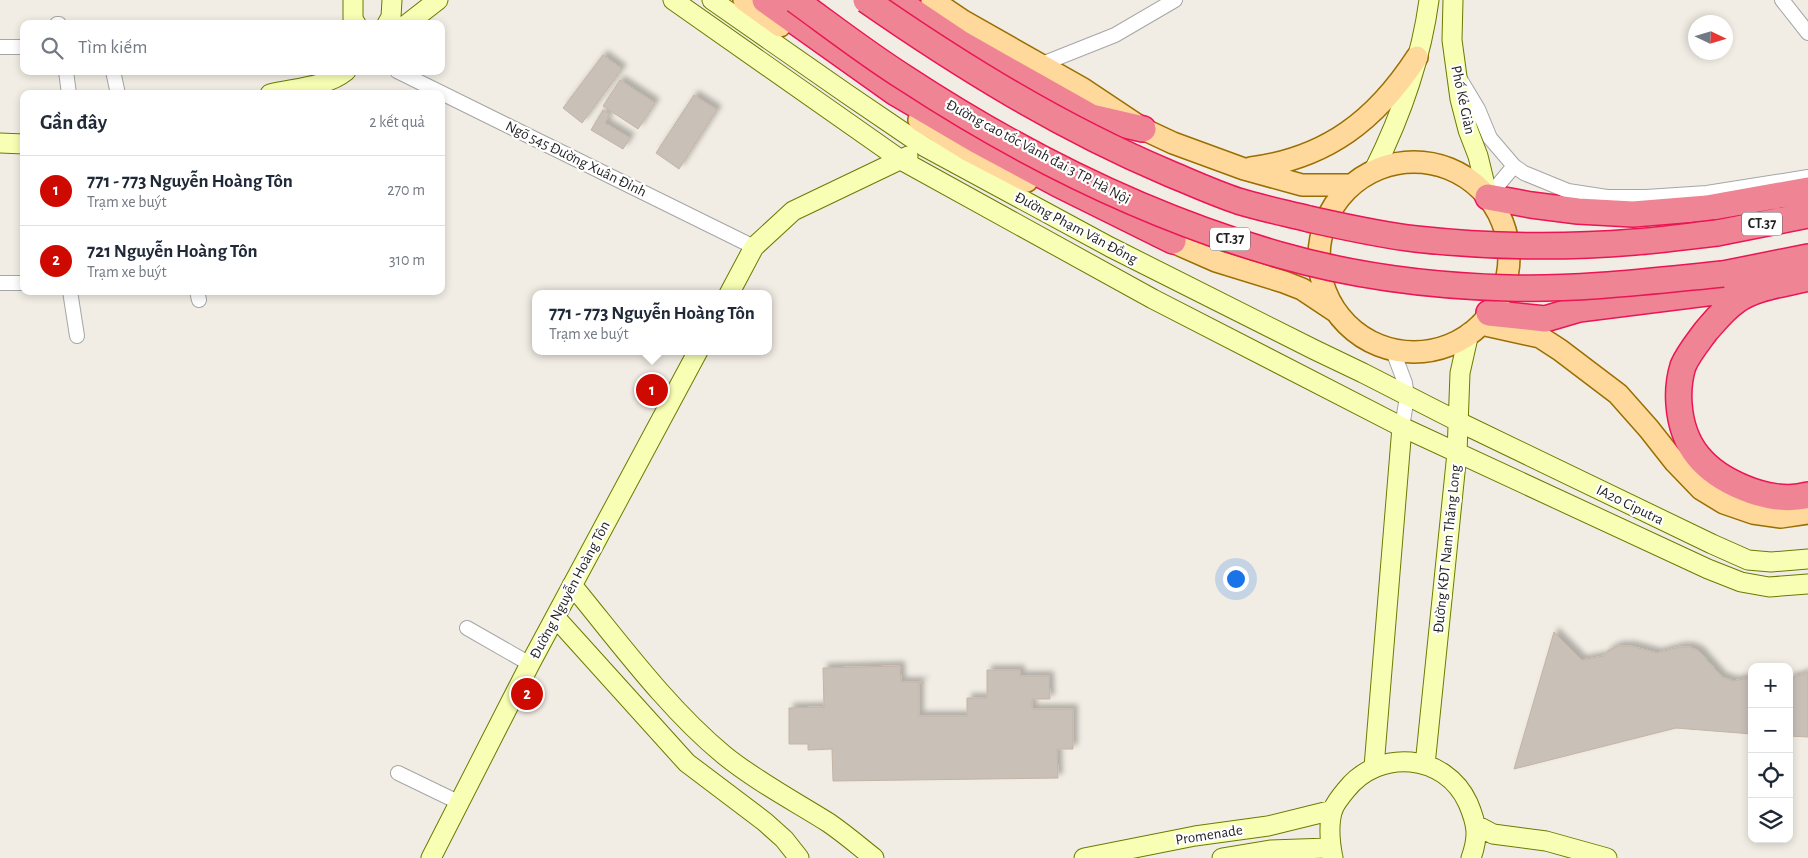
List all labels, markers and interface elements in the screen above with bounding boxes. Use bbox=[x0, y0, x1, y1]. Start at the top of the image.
north arrow bbox=[1688, 15, 1733, 60]
search box bbox=[20, 20, 445, 75]
icon: search bbox=[38, 34, 66, 62]
text: Tìm kiếm bbox=[78, 38, 147, 57]
street label: Phố Kẻ Giàn bbox=[1448, 64, 1478, 136]
street label: Đường cao tốc Vành đai 3 TP. Hà Nội bbox=[944, 97, 1132, 207]
text: Gần đây bbox=[40, 112, 107, 133]
text: 2 kết quả bbox=[369, 114, 425, 130]
street label: Ngõ 545 Đường Xuân Đỉnh bbox=[503, 118, 649, 200]
text: 771 - 773 Nguyễn Hoàng Tôn bbox=[87, 172, 293, 191]
text: 1 bbox=[53, 182, 59, 198]
text: 270 m bbox=[387, 182, 425, 198]
street label: Đường Phạm Văn Đồng bbox=[1012, 189, 1140, 267]
text: Trạm xe buýt bbox=[87, 194, 167, 210]
road number: CT.37 bbox=[1742, 212, 1782, 235]
road number: CT.37 bbox=[1210, 228, 1250, 250]
text: 721 Nguyễn Hoàng Tôn bbox=[87, 242, 257, 261]
text: 2 bbox=[52, 252, 60, 268]
text: 310 m bbox=[389, 252, 425, 268]
text: Trạm xe buýt bbox=[87, 264, 167, 280]
popup bbox=[532, 290, 772, 355]
text: 771 - 773 Nguyễn Hoàng Tôn bbox=[549, 304, 755, 323]
text: Trạm xe buýt bbox=[549, 326, 629, 342]
pin: 1 bbox=[636, 371, 668, 409]
street label: Đường KĐT Nam Thăng Long bbox=[1431, 463, 1463, 634]
street label: IA20 Ciputra bbox=[1594, 482, 1666, 528]
street label: Đường Nguyễn Hoàng Tôn bbox=[526, 518, 613, 661]
your location bbox=[1223, 566, 1249, 592]
map controls bbox=[1748, 663, 1793, 843]
button: + bbox=[1748, 663, 1793, 708]
pin: 2 bbox=[511, 675, 543, 713]
button: − bbox=[1748, 708, 1793, 753]
button: locate bbox=[1748, 753, 1793, 798]
button: layers bbox=[1748, 798, 1793, 843]
street label: Promenade bbox=[1174, 822, 1244, 848]

